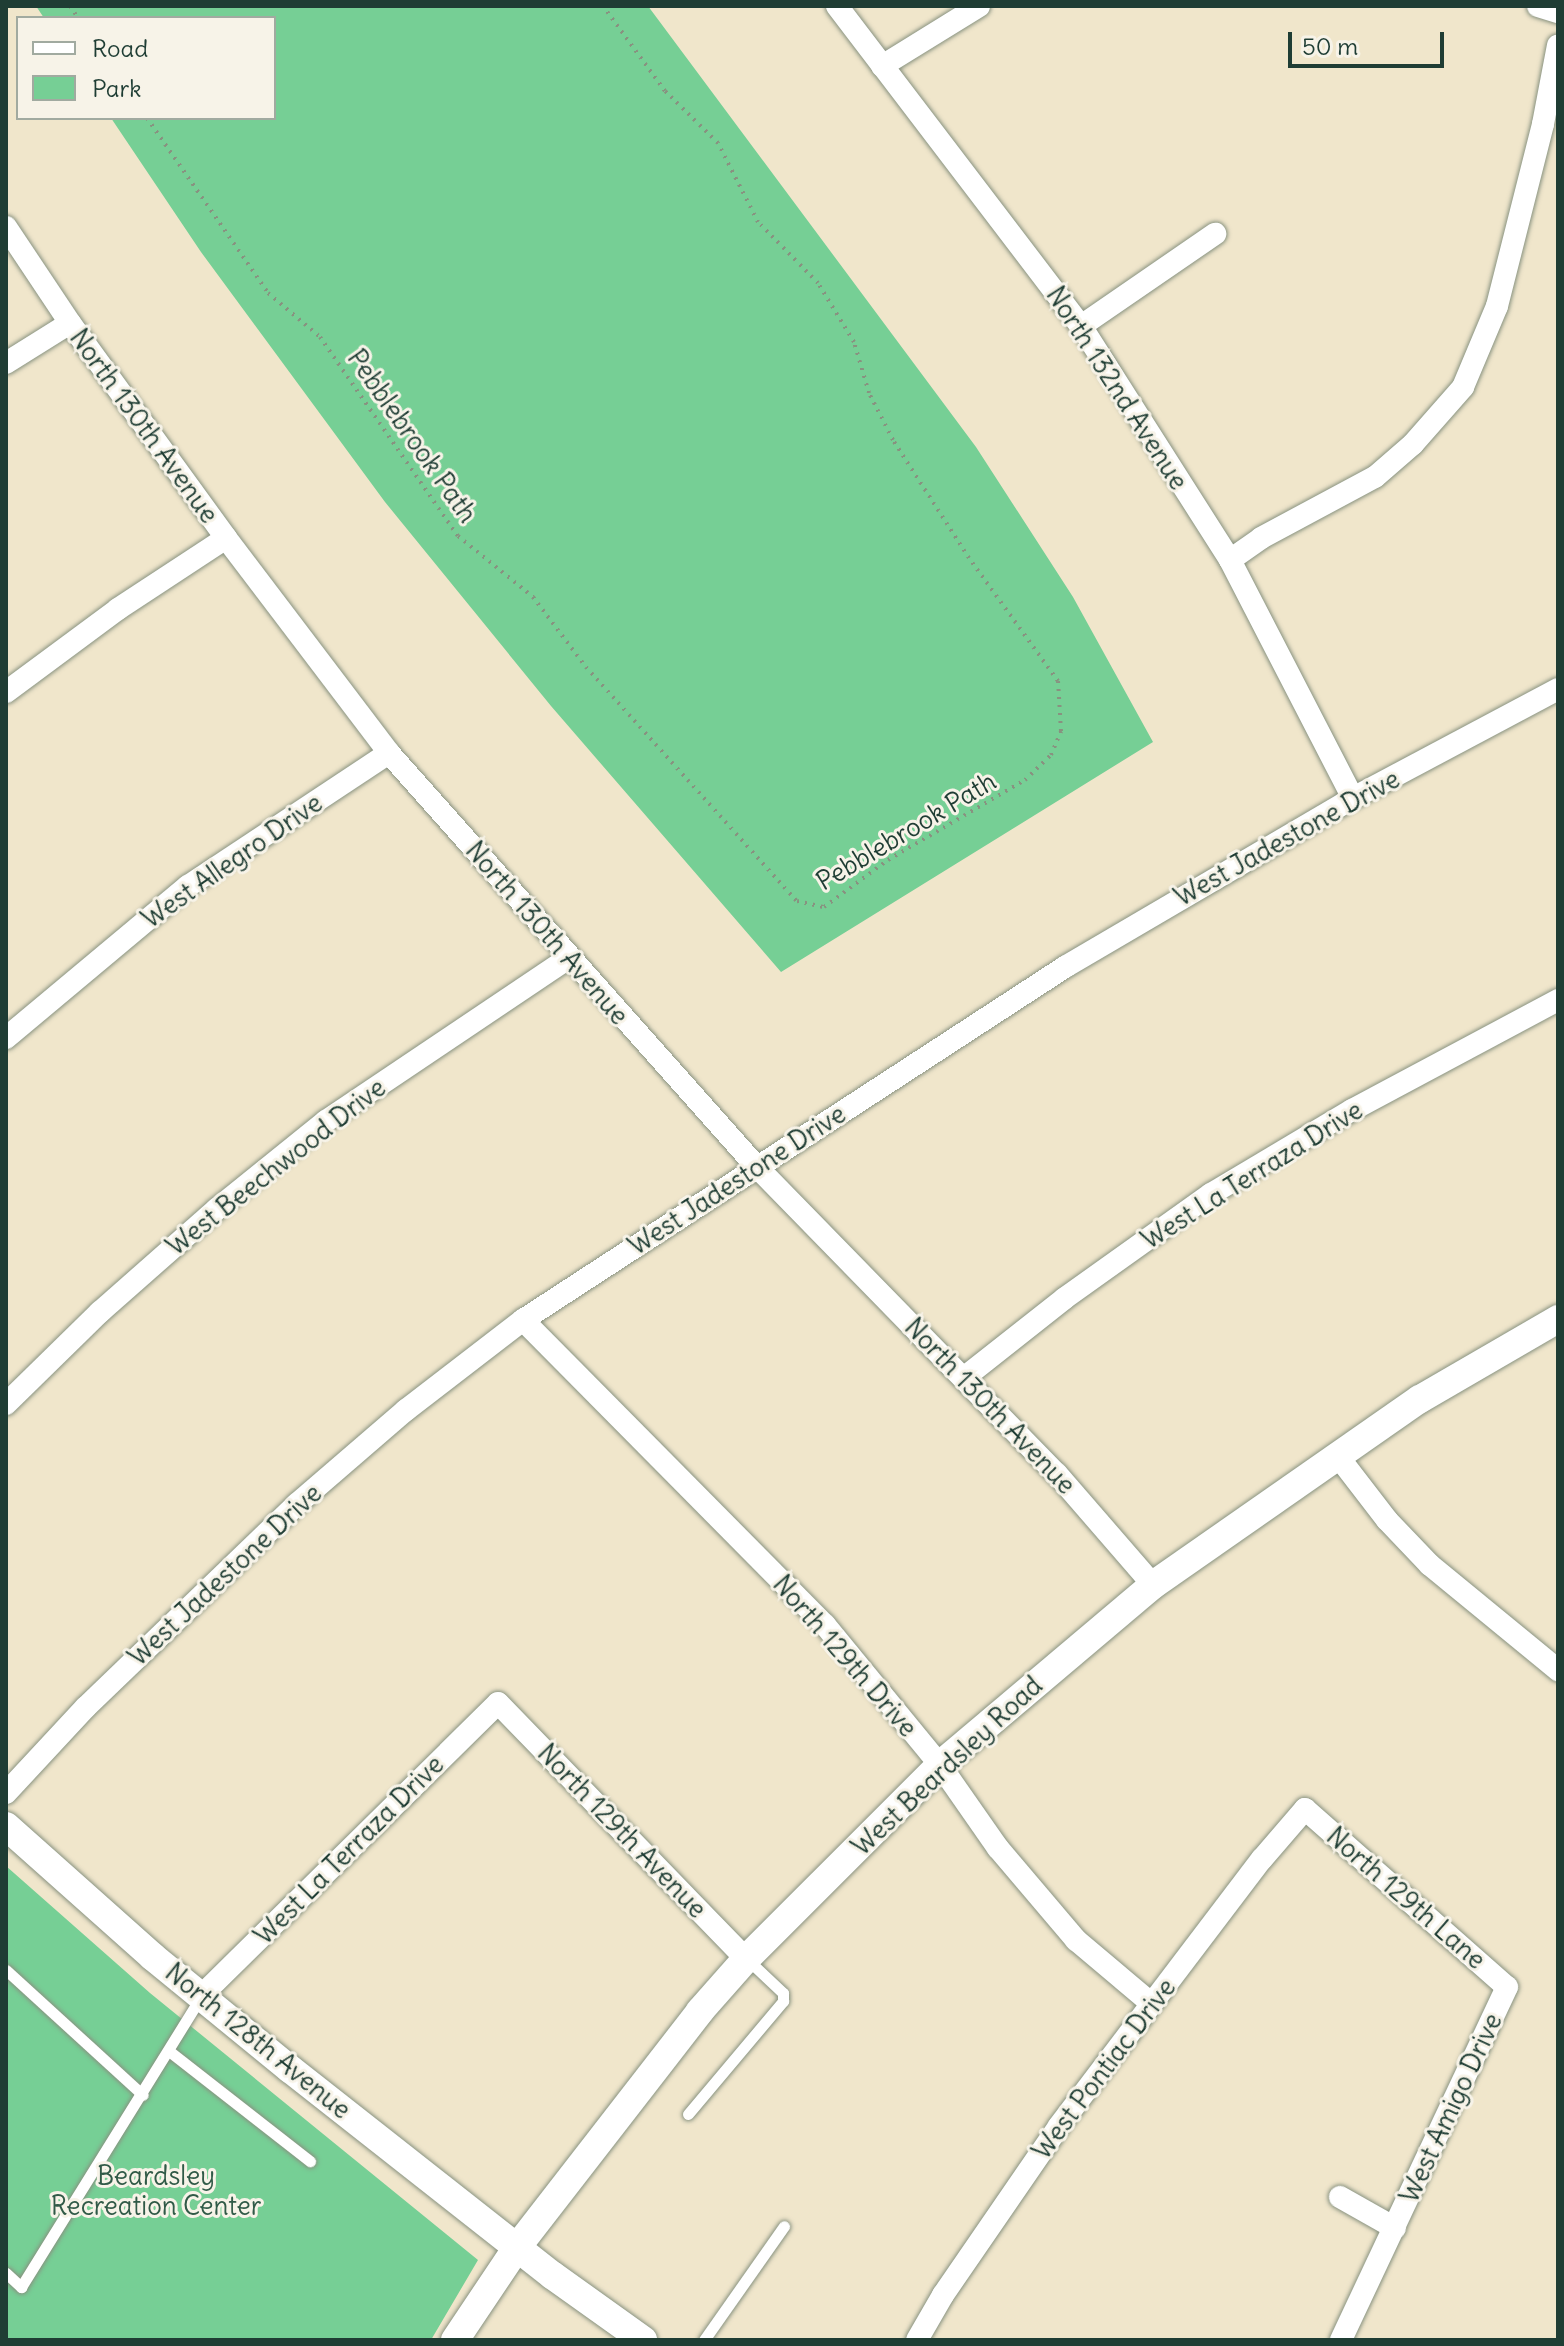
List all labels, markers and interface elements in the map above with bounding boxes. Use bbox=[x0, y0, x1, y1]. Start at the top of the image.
legend bbox=[16, 16, 276, 120]
scale bar bbox=[1292, 16, 1448, 66]
text: 50 m bbox=[1302, 31, 1358, 61]
text: Road bbox=[92, 33, 148, 63]
text: Park bbox=[92, 73, 142, 103]
street label: North 132nd Avenue bbox=[1040, 281, 1194, 495]
street label: North 130th Avenue bbox=[63, 323, 225, 529]
street label: Pebblebrook Path bbox=[341, 343, 483, 529]
street label: West Jadestone Drive bbox=[1169, 763, 1405, 913]
street label: Pebblebrook Path bbox=[810, 765, 1002, 897]
street label: West Allegro Drive bbox=[136, 787, 328, 935]
street label: North 130th Avenue bbox=[459, 835, 635, 1031]
street label: West Beechwood Drive bbox=[160, 1072, 392, 1262]
street label: West La Terraza Drive bbox=[1136, 1094, 1368, 1256]
street label: West Jadestone Drive bbox=[623, 1098, 851, 1262]
street label: North 130th Avenue bbox=[898, 1312, 1082, 1500]
street label: West Jadestone Drive bbox=[122, 1477, 328, 1673]
street label: North 129th Drive bbox=[766, 1569, 924, 1743]
street label: West Beardsley Road bbox=[845, 1670, 1049, 1862]
street label: North 129th Avenue bbox=[531, 1738, 713, 1924]
street label: West La Terraza Drive bbox=[248, 1749, 450, 1951]
street label: North 129th Lane bbox=[1320, 1821, 1492, 1975]
street label: North 128th Avenue bbox=[159, 1957, 357, 2125]
street label: West Pontiac Drive bbox=[1026, 1972, 1182, 2166]
street label: West Amigo Drive bbox=[1393, 2008, 1509, 2208]
park label: Beardsley Recreation Center bbox=[51, 2160, 261, 2222]

